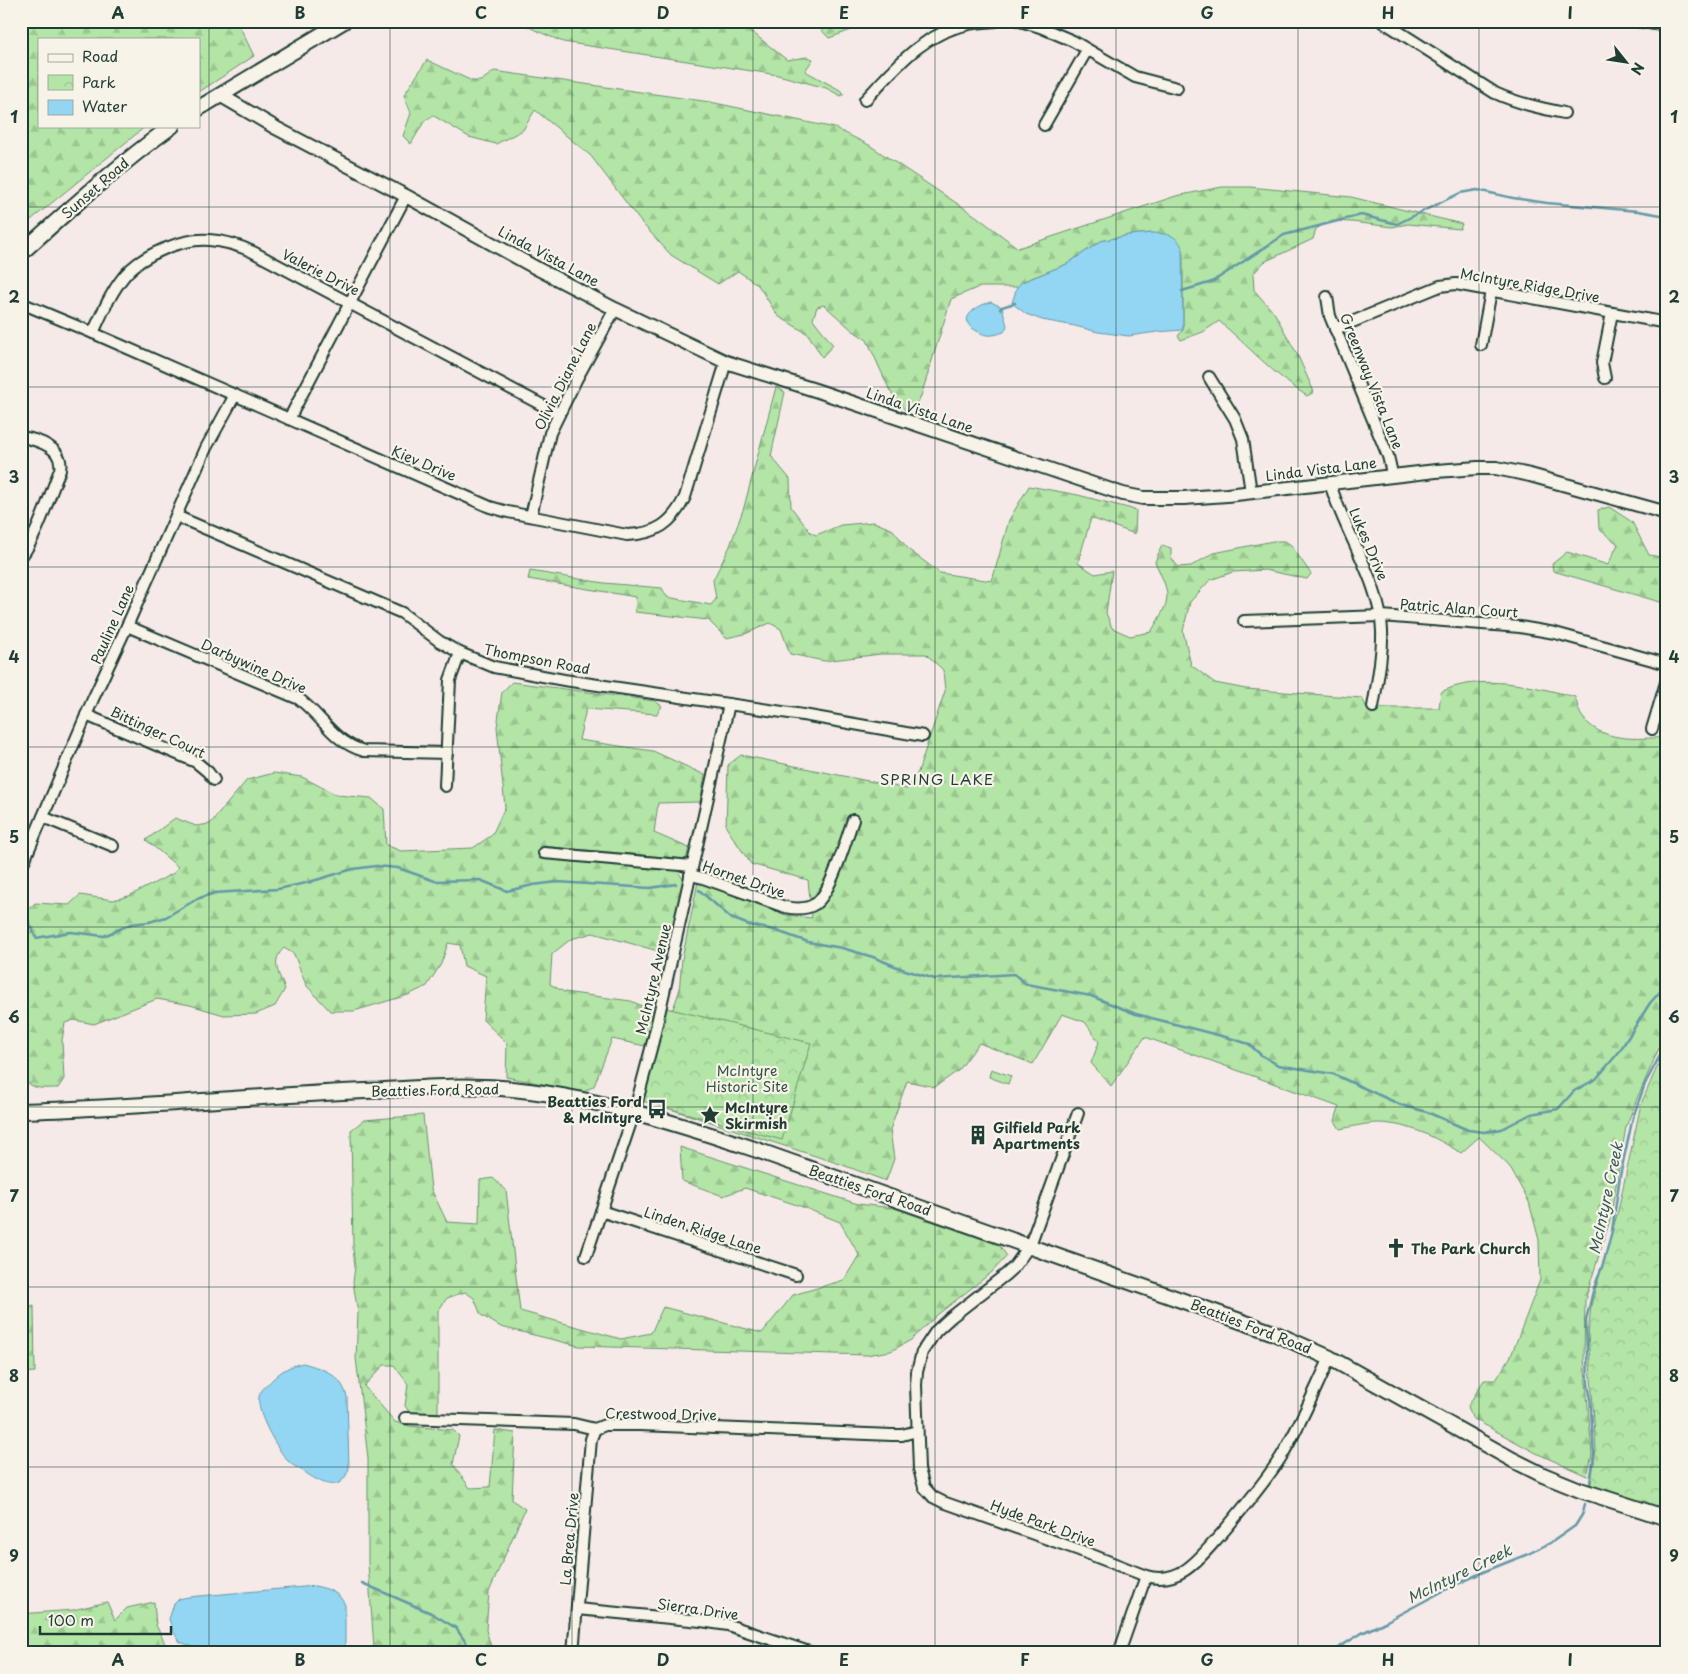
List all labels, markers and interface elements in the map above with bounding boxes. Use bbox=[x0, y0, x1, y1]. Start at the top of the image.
text: A bbox=[112, 0, 125, 24]
text: B bbox=[295, 0, 306, 24]
text: C bbox=[475, 0, 487, 24]
text: D bbox=[657, 0, 669, 24]
text: E bbox=[839, 0, 849, 24]
text: F bbox=[1020, 0, 1030, 24]
text: G bbox=[1200, 0, 1214, 24]
text: H bbox=[1382, 0, 1394, 24]
text: I bbox=[1567, 0, 1573, 24]
legend bbox=[38, 38, 200, 128]
north arrow bbox=[1600, 38, 1650, 88]
text: Road bbox=[82, 44, 118, 67]
text: N bbox=[1626, 59, 1650, 79]
text: Park bbox=[82, 70, 116, 93]
text: Water bbox=[82, 94, 127, 117]
text: 1 bbox=[10, 104, 18, 128]
text: 1 bbox=[1670, 104, 1678, 128]
street label: Sunset Road bbox=[56, 153, 134, 223]
street label: Linda Vista Lane bbox=[495, 220, 603, 292]
street label: Valerie Drive bbox=[279, 243, 363, 301]
street label: McIntyre Ridge Drive bbox=[1459, 262, 1601, 308]
text: 2 bbox=[8, 284, 20, 308]
text: 2 bbox=[1668, 284, 1680, 308]
street label: Greenway Vista Lane bbox=[1335, 310, 1409, 452]
street label: Olivia Diane Lane bbox=[529, 318, 601, 434]
street label: Linda Vista Lane bbox=[864, 382, 976, 438]
street label: Kiev Drive bbox=[388, 440, 460, 486]
street label: Linda Vista Lane bbox=[1264, 452, 1378, 486]
text: 3 bbox=[9, 464, 19, 488]
text: 3 bbox=[1669, 464, 1679, 488]
street label: Lukes Drive bbox=[1344, 504, 1394, 584]
street label: Pauline Lane bbox=[85, 581, 139, 667]
street label: Patric Alan Court bbox=[1399, 593, 1519, 623]
street label: Darbywine Drive bbox=[198, 633, 310, 699]
street label: Thompson Road bbox=[482, 638, 592, 680]
text: 4 bbox=[9, 644, 20, 668]
text: 4 bbox=[1669, 644, 1680, 668]
street label: Bittinger Court bbox=[107, 701, 209, 763]
district label: SPRING LAKE bbox=[880, 767, 994, 790]
text: 5 bbox=[9, 824, 19, 848]
text: 5 bbox=[1669, 824, 1679, 848]
street label: Hornet Drive bbox=[700, 855, 788, 903]
street label: McIntyre Avenue bbox=[630, 921, 676, 1037]
text: 6 bbox=[8, 1004, 20, 1028]
text: 6 bbox=[1668, 1004, 1680, 1028]
park label: McIntyre Historic Site bbox=[706, 1060, 788, 1097]
street label: Beatties Ford Road bbox=[371, 1078, 499, 1102]
place label: Beatties Ford & McIntyre bbox=[547, 1091, 642, 1128]
place label: McIntyre Skirmish bbox=[725, 1097, 789, 1134]
bus stop icon: Beatties Ford & McIntyre bbox=[646, 1098, 668, 1120]
place icon: McIntyre Skirmish bbox=[699, 1104, 721, 1126]
place label: Gilfield Park Apartments bbox=[993, 1117, 1081, 1154]
building icon: Gilfield Park Apartments bbox=[967, 1124, 989, 1146]
water label: McIntyre Creek bbox=[1582, 1139, 1628, 1256]
street label: Beatties Ford Road bbox=[806, 1159, 934, 1221]
text: 7 bbox=[9, 1183, 19, 1207]
text: 7 bbox=[1669, 1183, 1679, 1207]
street label: Linden Ridge Lane bbox=[641, 1201, 765, 1259]
church icon: The Park Church bbox=[1385, 1237, 1407, 1259]
place label: The Park Church bbox=[1411, 1238, 1531, 1259]
street label: Beatties Ford Road bbox=[1187, 1293, 1315, 1359]
text: 8 bbox=[9, 1363, 19, 1387]
text: 8 bbox=[1669, 1363, 1679, 1387]
street label: Crestwood Drive bbox=[605, 1403, 717, 1425]
street label: La Brea Drive bbox=[554, 1492, 584, 1586]
street label: Hyde Park Drive bbox=[988, 1494, 1098, 1552]
water label: McIntyre Creek bbox=[1403, 1537, 1516, 1608]
text: 9 bbox=[9, 1543, 19, 1567]
text: 9 bbox=[1669, 1543, 1679, 1567]
street label: Sierra Drive bbox=[656, 1593, 740, 1625]
scale bar bbox=[40, 1604, 171, 1636]
text: 100 m bbox=[48, 1608, 94, 1631]
text: A bbox=[112, 1647, 125, 1671]
text: B bbox=[295, 1647, 306, 1671]
text: C bbox=[475, 1647, 487, 1671]
text: D bbox=[657, 1647, 669, 1671]
text: E bbox=[839, 1647, 849, 1671]
text: F bbox=[1020, 1647, 1030, 1671]
text: G bbox=[1200, 1647, 1214, 1671]
text: H bbox=[1382, 1647, 1394, 1671]
text: I bbox=[1567, 1647, 1573, 1671]

